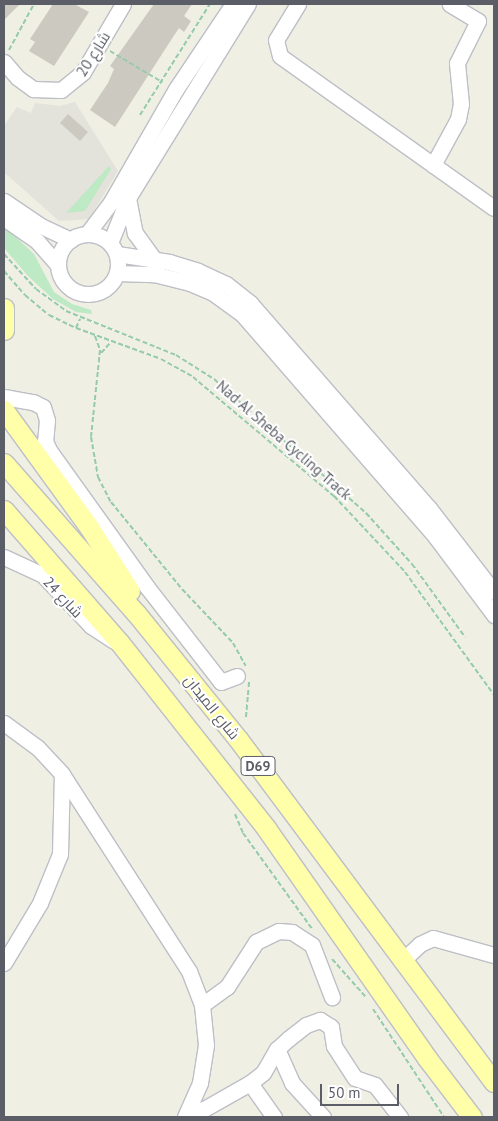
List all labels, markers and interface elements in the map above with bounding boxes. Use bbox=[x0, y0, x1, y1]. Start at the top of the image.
street label: شارع 20 bbox=[72, 28, 114, 80]
street label: Nad Al Sheba Cycling Track bbox=[213, 376, 355, 504]
street label: شارع 24 bbox=[40, 573, 86, 621]
street label: شارع الميدان bbox=[181, 671, 243, 743]
road number: D69 bbox=[240, 754, 276, 778]
scale bar bbox=[323, 1074, 402, 1106]
text: 50 m bbox=[328, 1083, 361, 1102]

